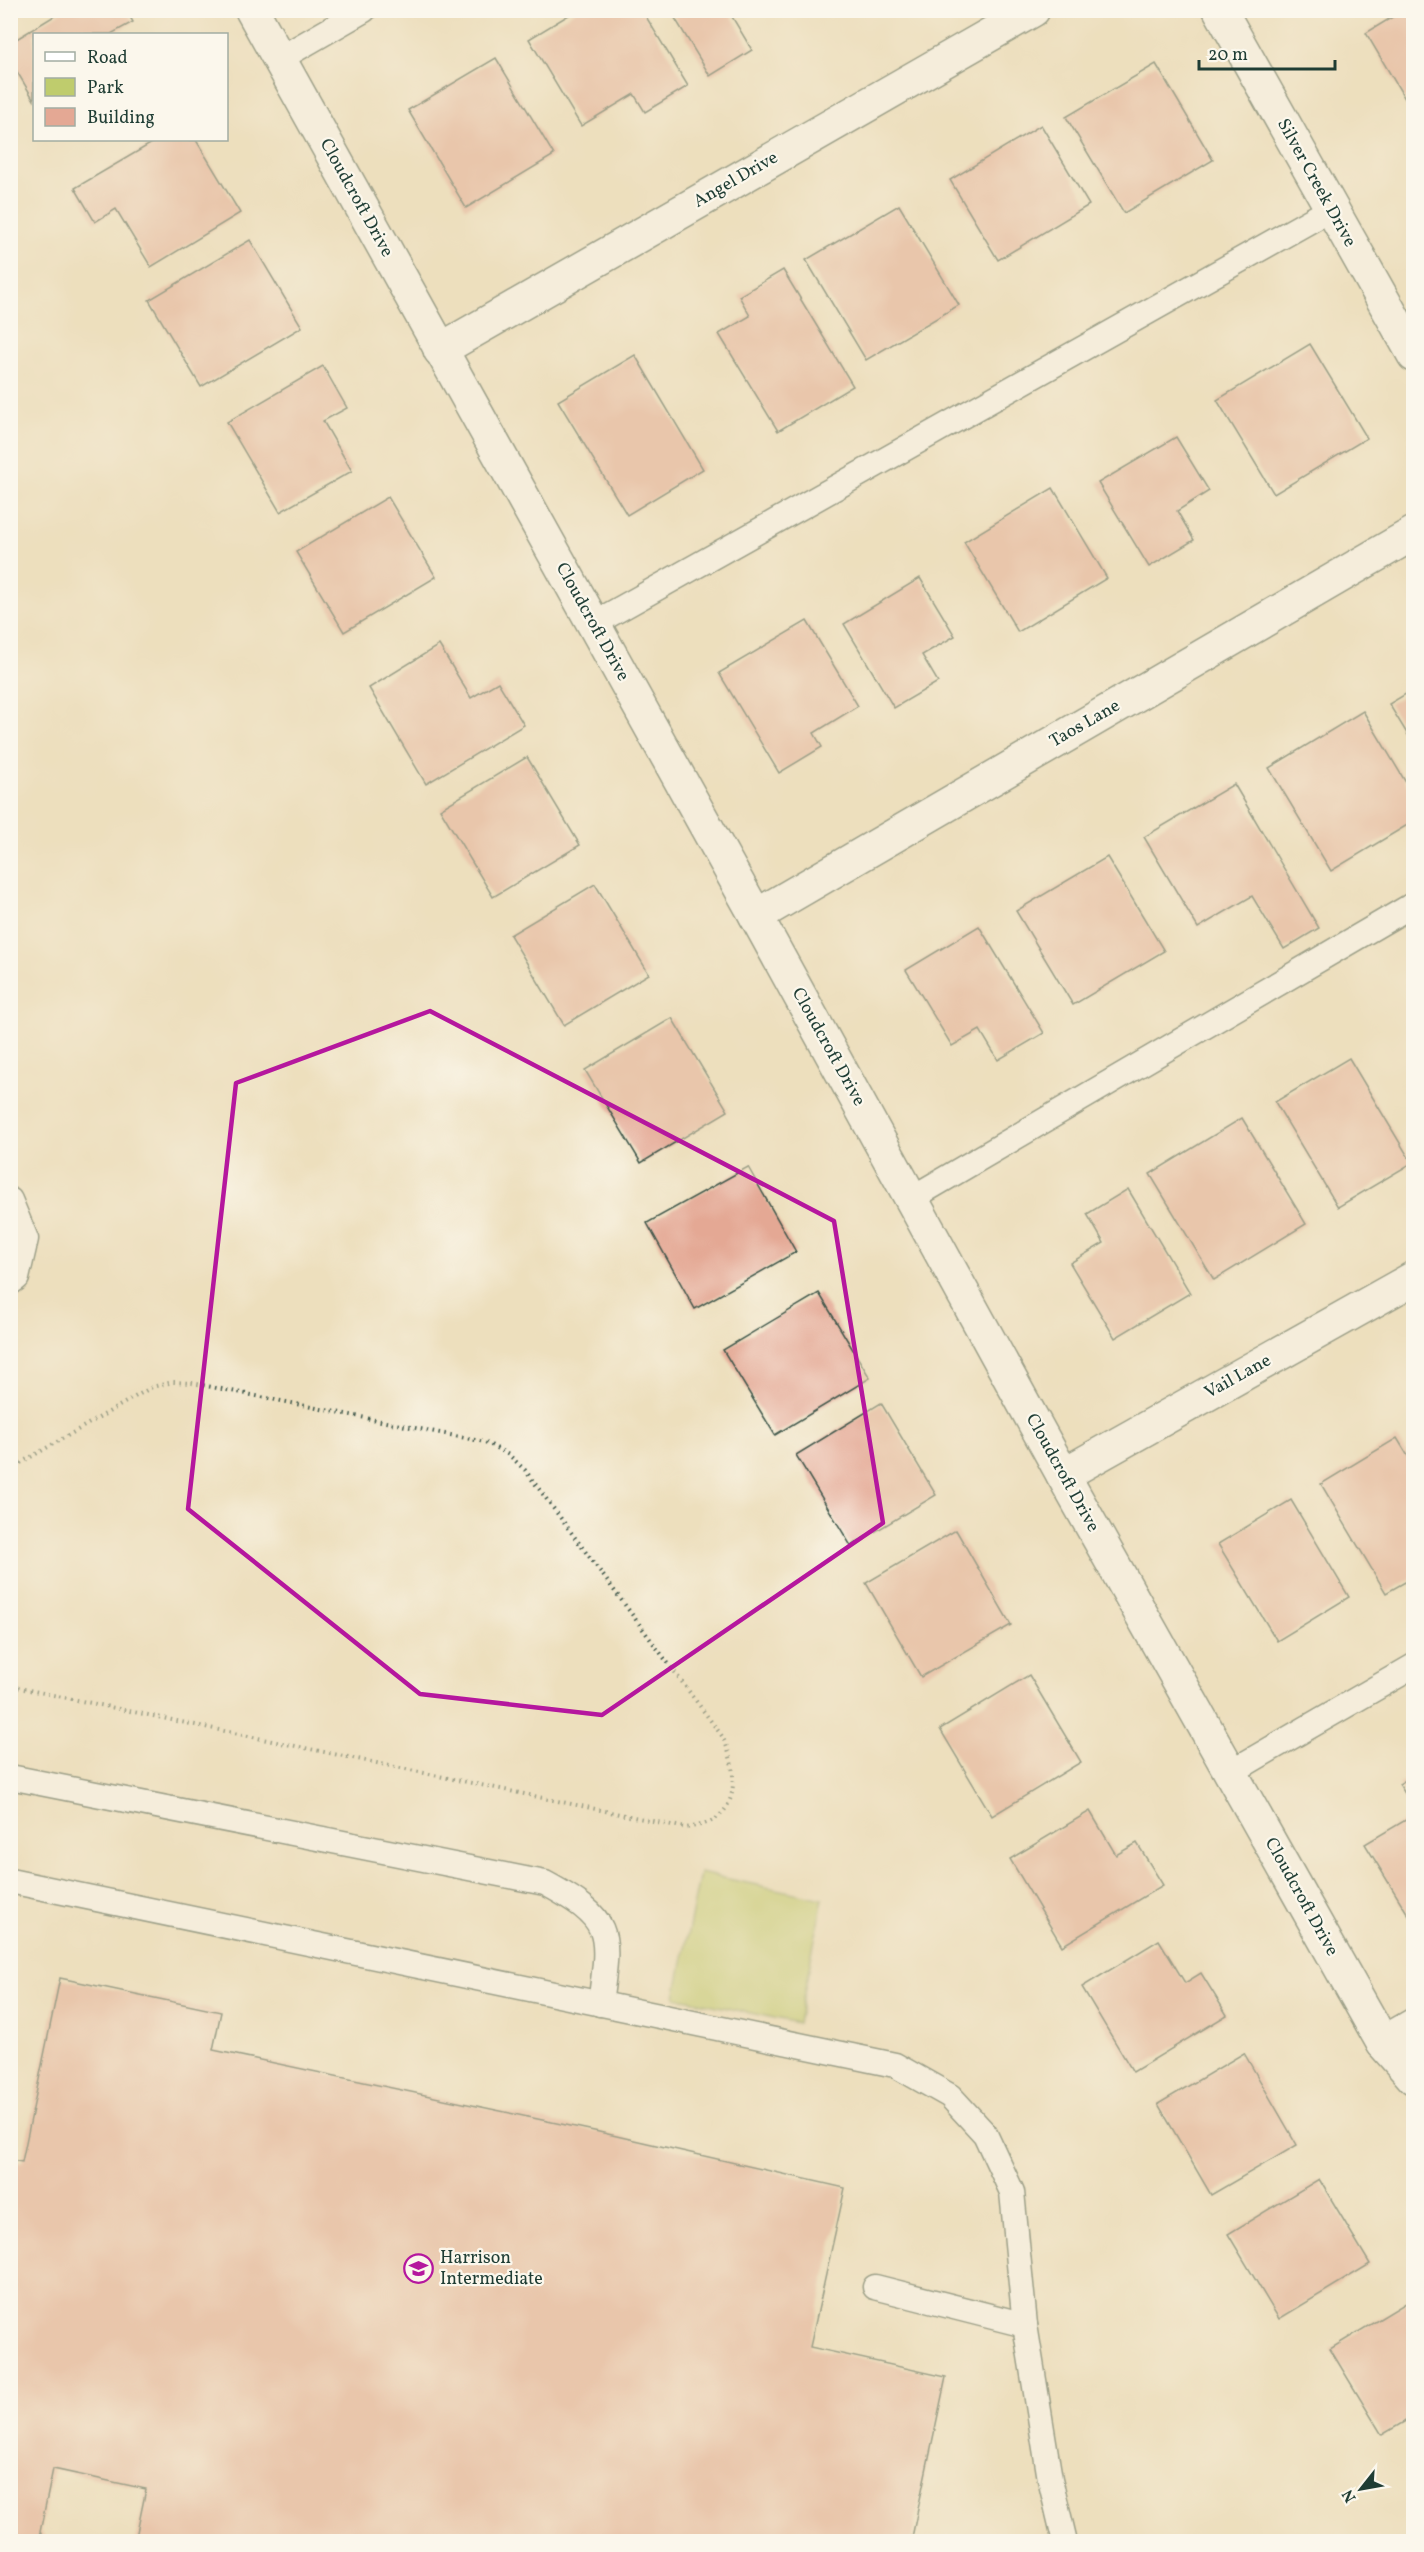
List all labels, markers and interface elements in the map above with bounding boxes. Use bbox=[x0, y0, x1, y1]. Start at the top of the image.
legend bbox=[33, 33, 228, 141]
scale bar bbox=[1199, 33, 1336, 71]
text: 20 m bbox=[1208, 43, 1248, 68]
text: Road bbox=[87, 46, 128, 71]
text: Park bbox=[87, 76, 124, 101]
text: Building bbox=[87, 106, 155, 131]
street label: Silver Creek Drive bbox=[1270, 114, 1362, 252]
street label: Cloudcroft Drive bbox=[313, 134, 399, 262]
street label: Angel Drive bbox=[689, 146, 783, 214]
street label: Cloudcroft Drive bbox=[549, 558, 635, 686]
street label: Taos Lane bbox=[1045, 694, 1125, 754]
street label: Cloudcroft Drive bbox=[785, 983, 871, 1111]
street label: Vail Lane bbox=[1200, 1349, 1276, 1405]
street label: Cloudcroft Drive bbox=[1019, 1409, 1105, 1537]
street label: Cloudcroft Drive bbox=[1258, 1833, 1344, 1961]
place label: Harrison Intermediate bbox=[440, 2246, 543, 2292]
school or university icon: Harrison Intermediate bbox=[403, 2252, 435, 2284]
north arrow bbox=[1331, 2459, 1391, 2519]
text: N bbox=[1337, 2485, 1362, 2506]

